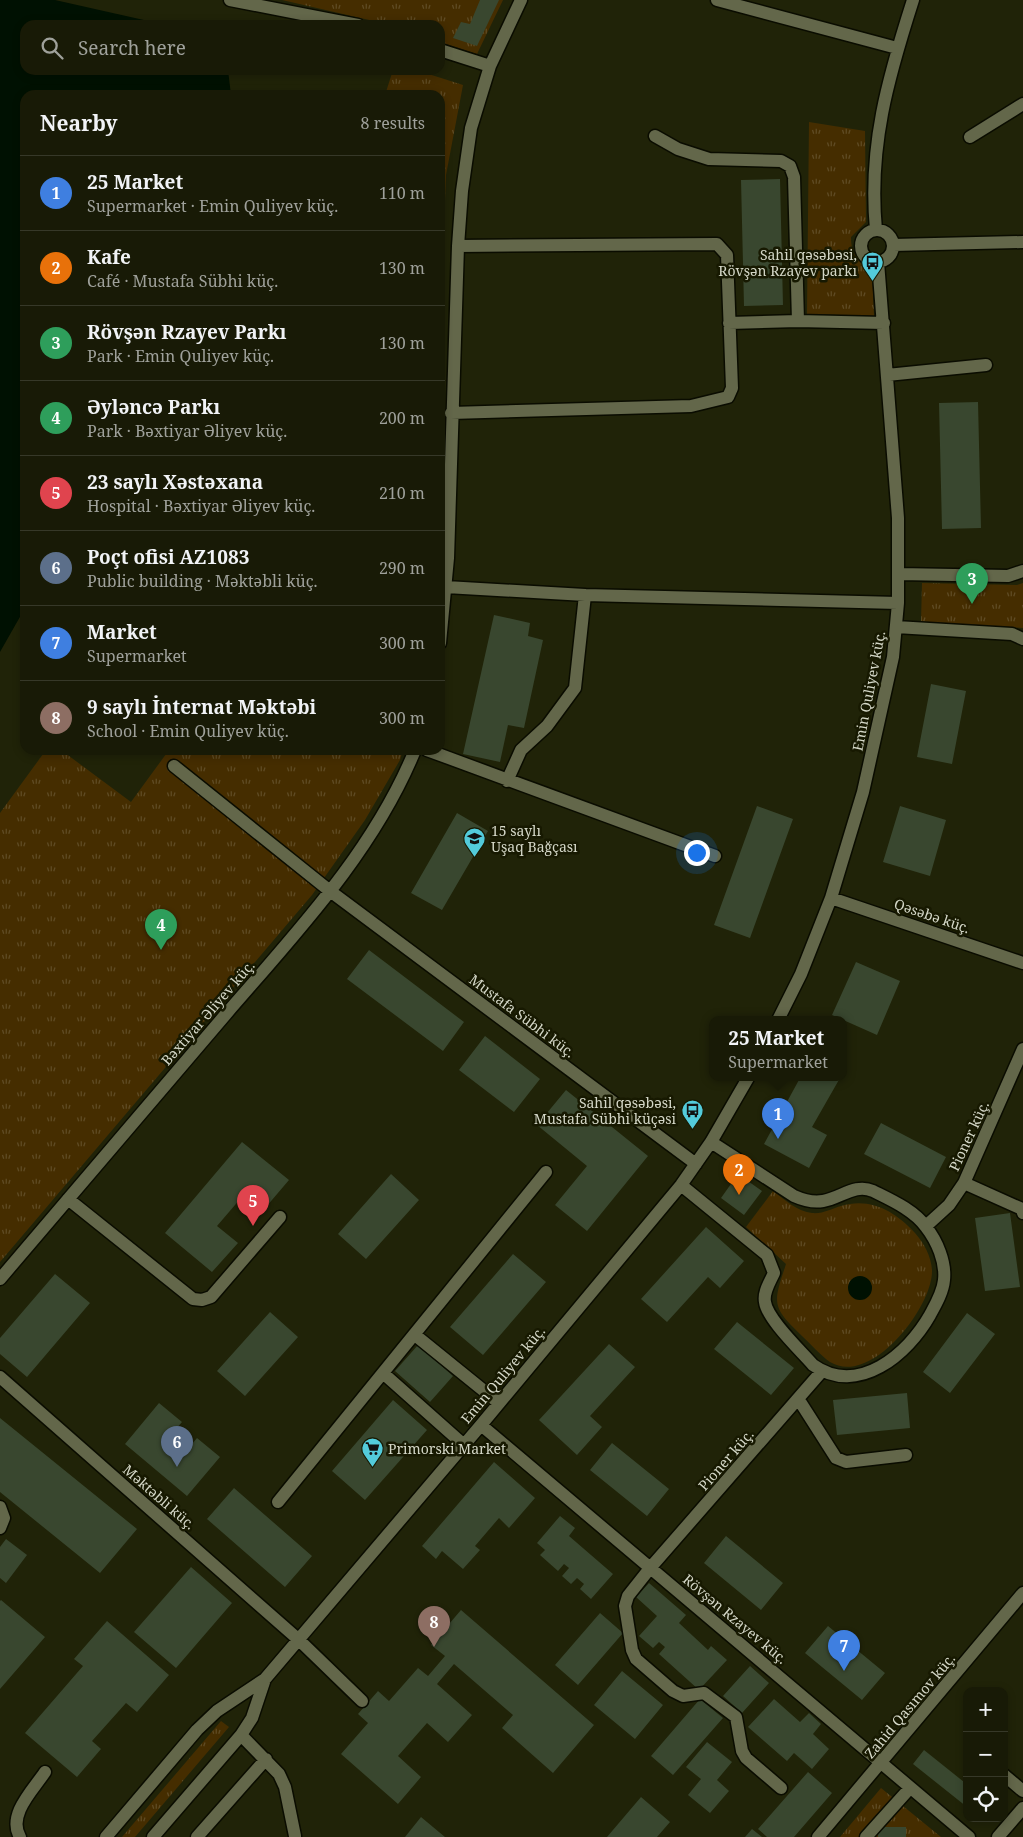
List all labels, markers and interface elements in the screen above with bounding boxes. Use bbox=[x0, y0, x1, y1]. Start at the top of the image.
search box bbox=[20, 20, 445, 75]
icon: search bbox=[38, 34, 66, 62]
text: Search here bbox=[78, 35, 186, 61]
text: Nearby bbox=[40, 109, 118, 137]
text: 8 results bbox=[361, 112, 425, 134]
text: 25 Market bbox=[87, 169, 183, 195]
text: 1 bbox=[51, 182, 61, 204]
text: 110 m bbox=[379, 182, 425, 204]
text: Supermarket · Emin Quliyev küç. bbox=[87, 195, 338, 217]
text: Kafe bbox=[87, 244, 131, 270]
place label: Sahil qəsəbəsi, Rövşən Rzayev parkı bbox=[718, 245, 858, 280]
bus stop icon: Sahil qəsəbəsi, Rövşən Rzayev parkı bbox=[861, 251, 885, 282]
text: 2 bbox=[51, 257, 61, 279]
text: 130 m bbox=[379, 257, 425, 279]
text: Café · Mustafa Sübhi küç. bbox=[87, 270, 278, 292]
text: Rövşən Rzayev Parkı bbox=[87, 319, 287, 345]
text: 3 bbox=[51, 332, 61, 354]
text: 130 m bbox=[379, 332, 425, 354]
text: Park · Emin Quliyev küç. bbox=[87, 345, 274, 367]
text: Əyləncə Parkı bbox=[87, 394, 220, 420]
text: 4 bbox=[51, 407, 61, 429]
text: 200 m bbox=[379, 407, 425, 429]
text: Park · Bəxtiyar Əliyev küç. bbox=[87, 420, 287, 442]
text: 23 saylı Xəstəxana bbox=[87, 469, 263, 495]
text: 5 bbox=[51, 482, 61, 504]
text: 210 m bbox=[379, 482, 425, 504]
text: Hospital · Bəxtiyar Əliyev küç. bbox=[87, 495, 315, 517]
text: Poçt ofisi AZ1083 bbox=[87, 544, 249, 570]
text: 6 bbox=[51, 557, 61, 579]
text: 290 m bbox=[379, 557, 425, 579]
pin: 3 bbox=[956, 563, 988, 604]
text: Public building · Məktəbli küç. bbox=[87, 570, 318, 592]
text: Market bbox=[87, 619, 157, 645]
street label: Emin Quliyev küç. bbox=[848, 629, 889, 753]
text: 7 bbox=[51, 632, 61, 654]
text: 300 m bbox=[379, 632, 425, 654]
text: Supermarket bbox=[87, 645, 187, 667]
text: 9 saylı İnternat Məktəbi bbox=[87, 694, 316, 720]
text: 8 bbox=[51, 707, 61, 729]
text: 300 m bbox=[379, 707, 425, 729]
text: School · Emin Quliyev küç. bbox=[87, 720, 289, 742]
place label: 15 saylı Uşaq Bağçası bbox=[491, 821, 578, 856]
school or university icon: 15 saylı Uşaq Bağçası bbox=[463, 827, 487, 858]
your location bbox=[684, 840, 710, 866]
street label: Qəsəbə küç. bbox=[892, 894, 973, 937]
pin: 4 bbox=[145, 909, 177, 950]
street label: Bəxtiyar Əliyev küç. bbox=[157, 956, 259, 1069]
street label: Mustafa Sübhi küç. bbox=[466, 970, 579, 1062]
popup bbox=[709, 1016, 847, 1081]
text: 25 Market bbox=[728, 1025, 824, 1051]
text: Supermarket bbox=[728, 1051, 828, 1073]
place label: Sahil qəsəbəsi, Mustafa Sübhi küçəsi bbox=[534, 1093, 677, 1128]
pin: 1 bbox=[762, 1098, 794, 1139]
street label: Pioner küç. bbox=[944, 1098, 993, 1174]
bus stop icon: Sahil qəsəbəsi, Mustafa Sübhi küçəsi bbox=[680, 1099, 704, 1130]
pin: 2 bbox=[723, 1154, 755, 1195]
pin: 5 bbox=[237, 1185, 269, 1226]
street label: Emin Quliyev küç. bbox=[456, 1322, 549, 1427]
street label: Pioner küç. bbox=[694, 1425, 757, 1494]
pin: 6 bbox=[161, 1426, 193, 1467]
supermarket icon: Primorski Market bbox=[360, 1437, 384, 1468]
place label: Primorski Market bbox=[388, 1439, 506, 1458]
street label: Məktəbli küç. bbox=[119, 1460, 199, 1533]
street label: Rövşən Rzayev küç. bbox=[679, 1569, 791, 1668]
pin: 8 bbox=[418, 1606, 450, 1647]
pin: 7 bbox=[828, 1630, 860, 1671]
street label: Zahid Qasımov küç. bbox=[860, 1649, 959, 1762]
map controls bbox=[963, 1687, 1008, 1822]
button: + bbox=[963, 1687, 1008, 1732]
button: − bbox=[963, 1732, 1008, 1777]
button: locate bbox=[963, 1777, 1008, 1822]

